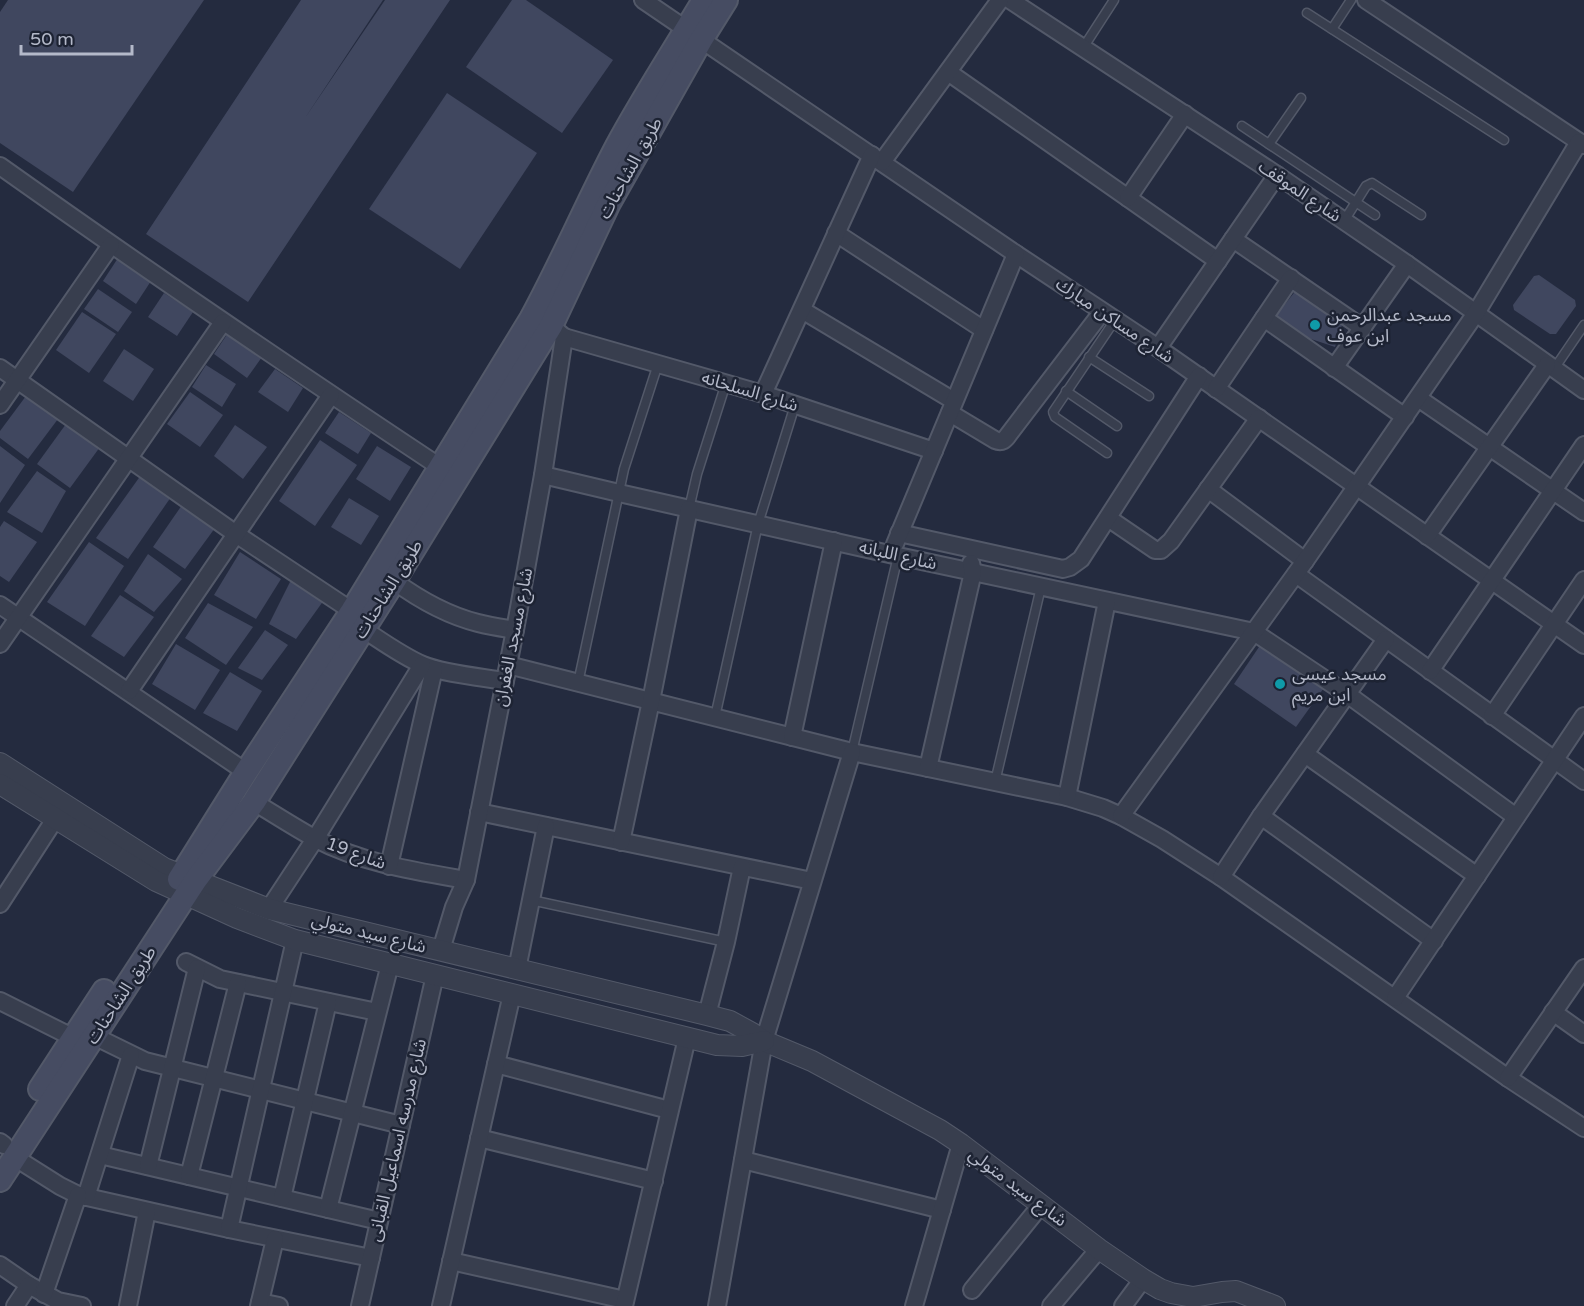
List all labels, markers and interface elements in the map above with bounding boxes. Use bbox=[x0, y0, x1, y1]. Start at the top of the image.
scale bar bbox=[21, 18, 132, 56]
text: 50 m bbox=[30, 28, 74, 50]
street label: طريق الشاحنات bbox=[593, 113, 667, 223]
street label: شارع الموقف bbox=[1253, 155, 1346, 229]
street label: شارع مساكن مبارك bbox=[1050, 272, 1178, 370]
place label: مسجد عبدالرحمن ابن عوف bbox=[1327, 304, 1452, 347]
marker: مسجد عبدالرحمن ابن عوف bbox=[1308, 318, 1322, 332]
street label: شارع السلخانه bbox=[698, 366, 801, 419]
street label: طريق الشاحنات bbox=[349, 535, 427, 643]
street label: شارع اللبانه bbox=[856, 535, 939, 578]
street label: شارع مسجد الغفران bbox=[489, 566, 540, 709]
place label: مسجد عيسى ابن مريم bbox=[1292, 663, 1387, 708]
marker: مسجد عيسى ابن مريم bbox=[1273, 677, 1287, 691]
street label: شارع 19 bbox=[322, 832, 389, 877]
street label: شارع سيد متولي bbox=[309, 908, 429, 961]
street label: طريق الشاحنات bbox=[81, 942, 161, 1048]
street label: شارع مدرسه اسماعيل القبانى bbox=[363, 1036, 434, 1244]
street label: شارع سيد متولي bbox=[963, 1143, 1072, 1234]

